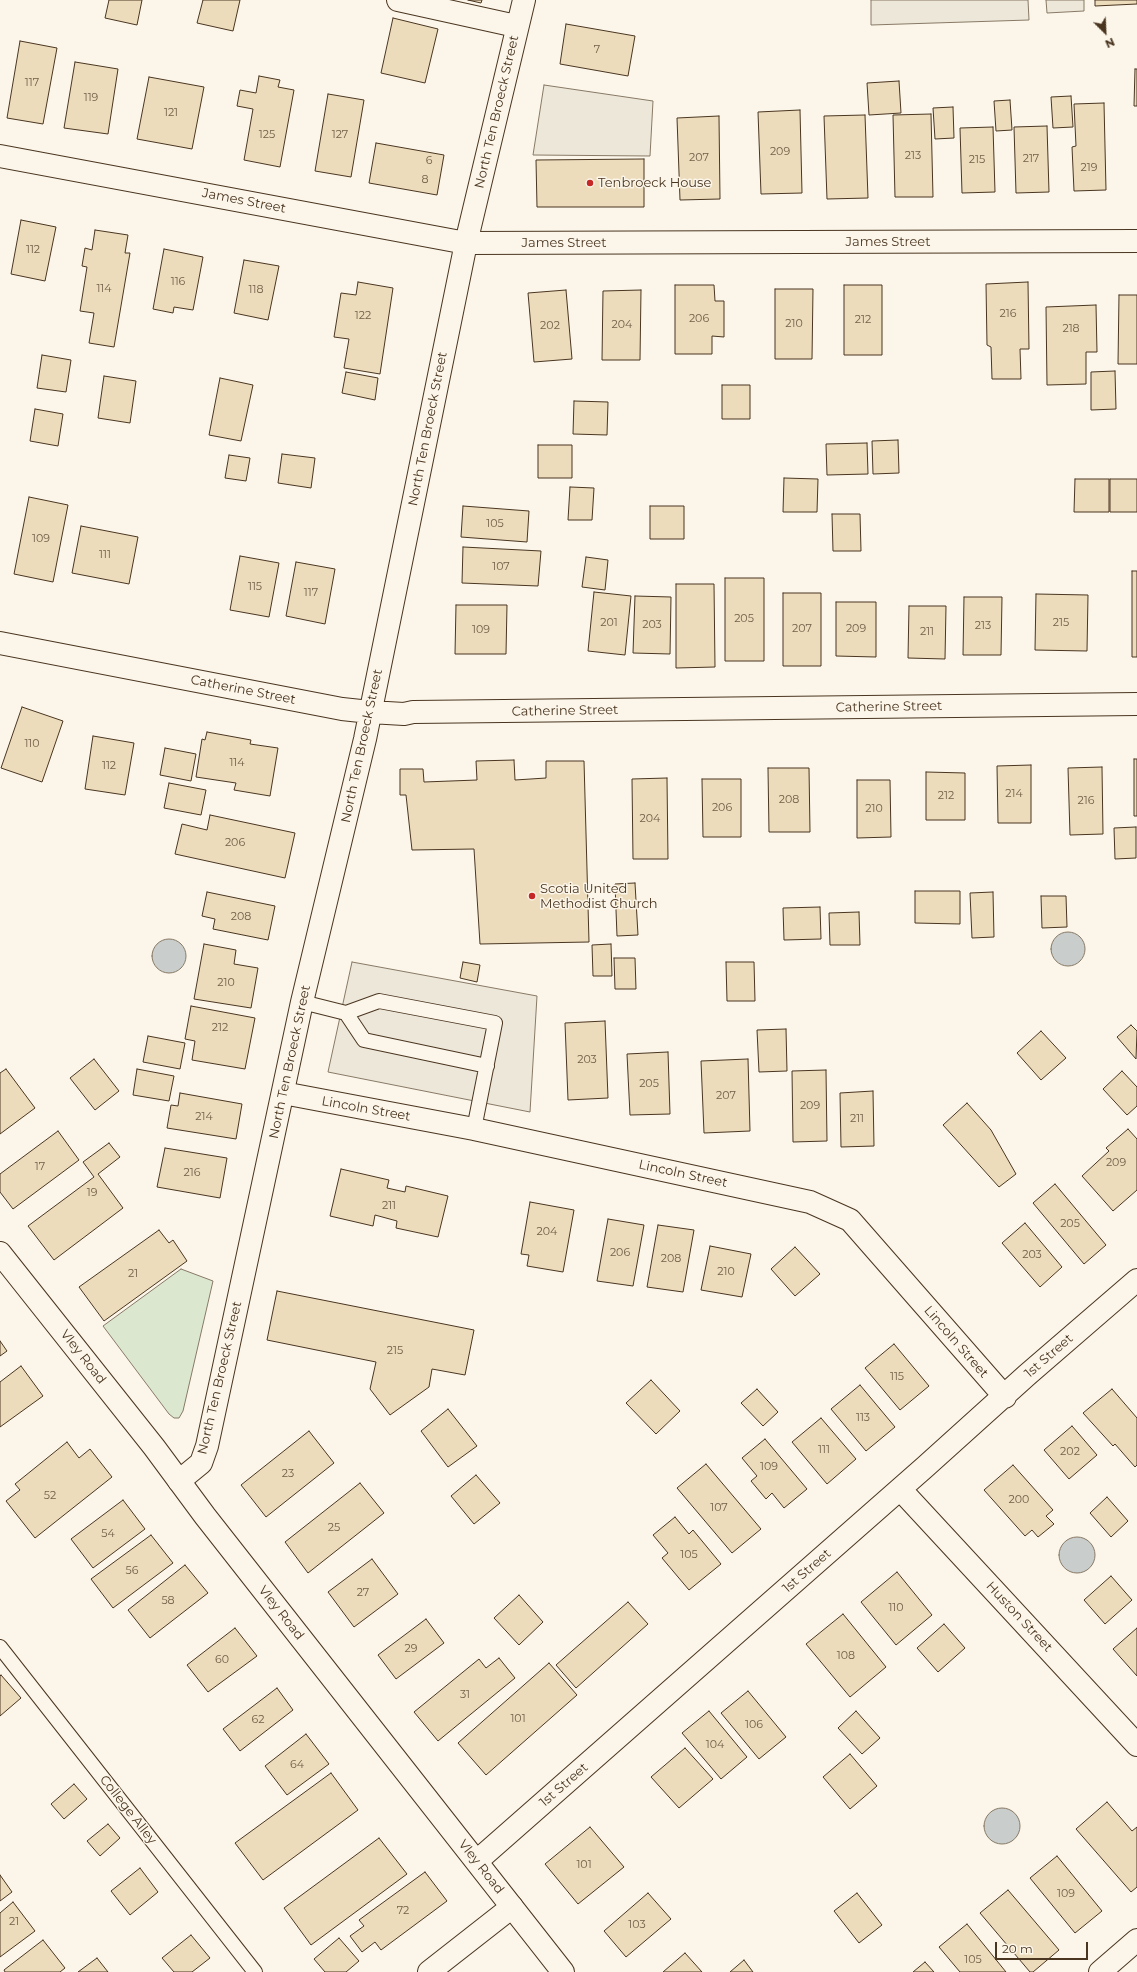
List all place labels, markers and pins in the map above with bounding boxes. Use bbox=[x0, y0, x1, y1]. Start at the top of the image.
place label: Tenbroeck House bbox=[598, 175, 711, 191]
marker: Tenbroeck House bbox=[585, 178, 595, 188]
place label: Scotia United Methodist Church bbox=[540, 881, 658, 912]
marker: Scotia United Methodist Church bbox=[527, 891, 537, 901]

